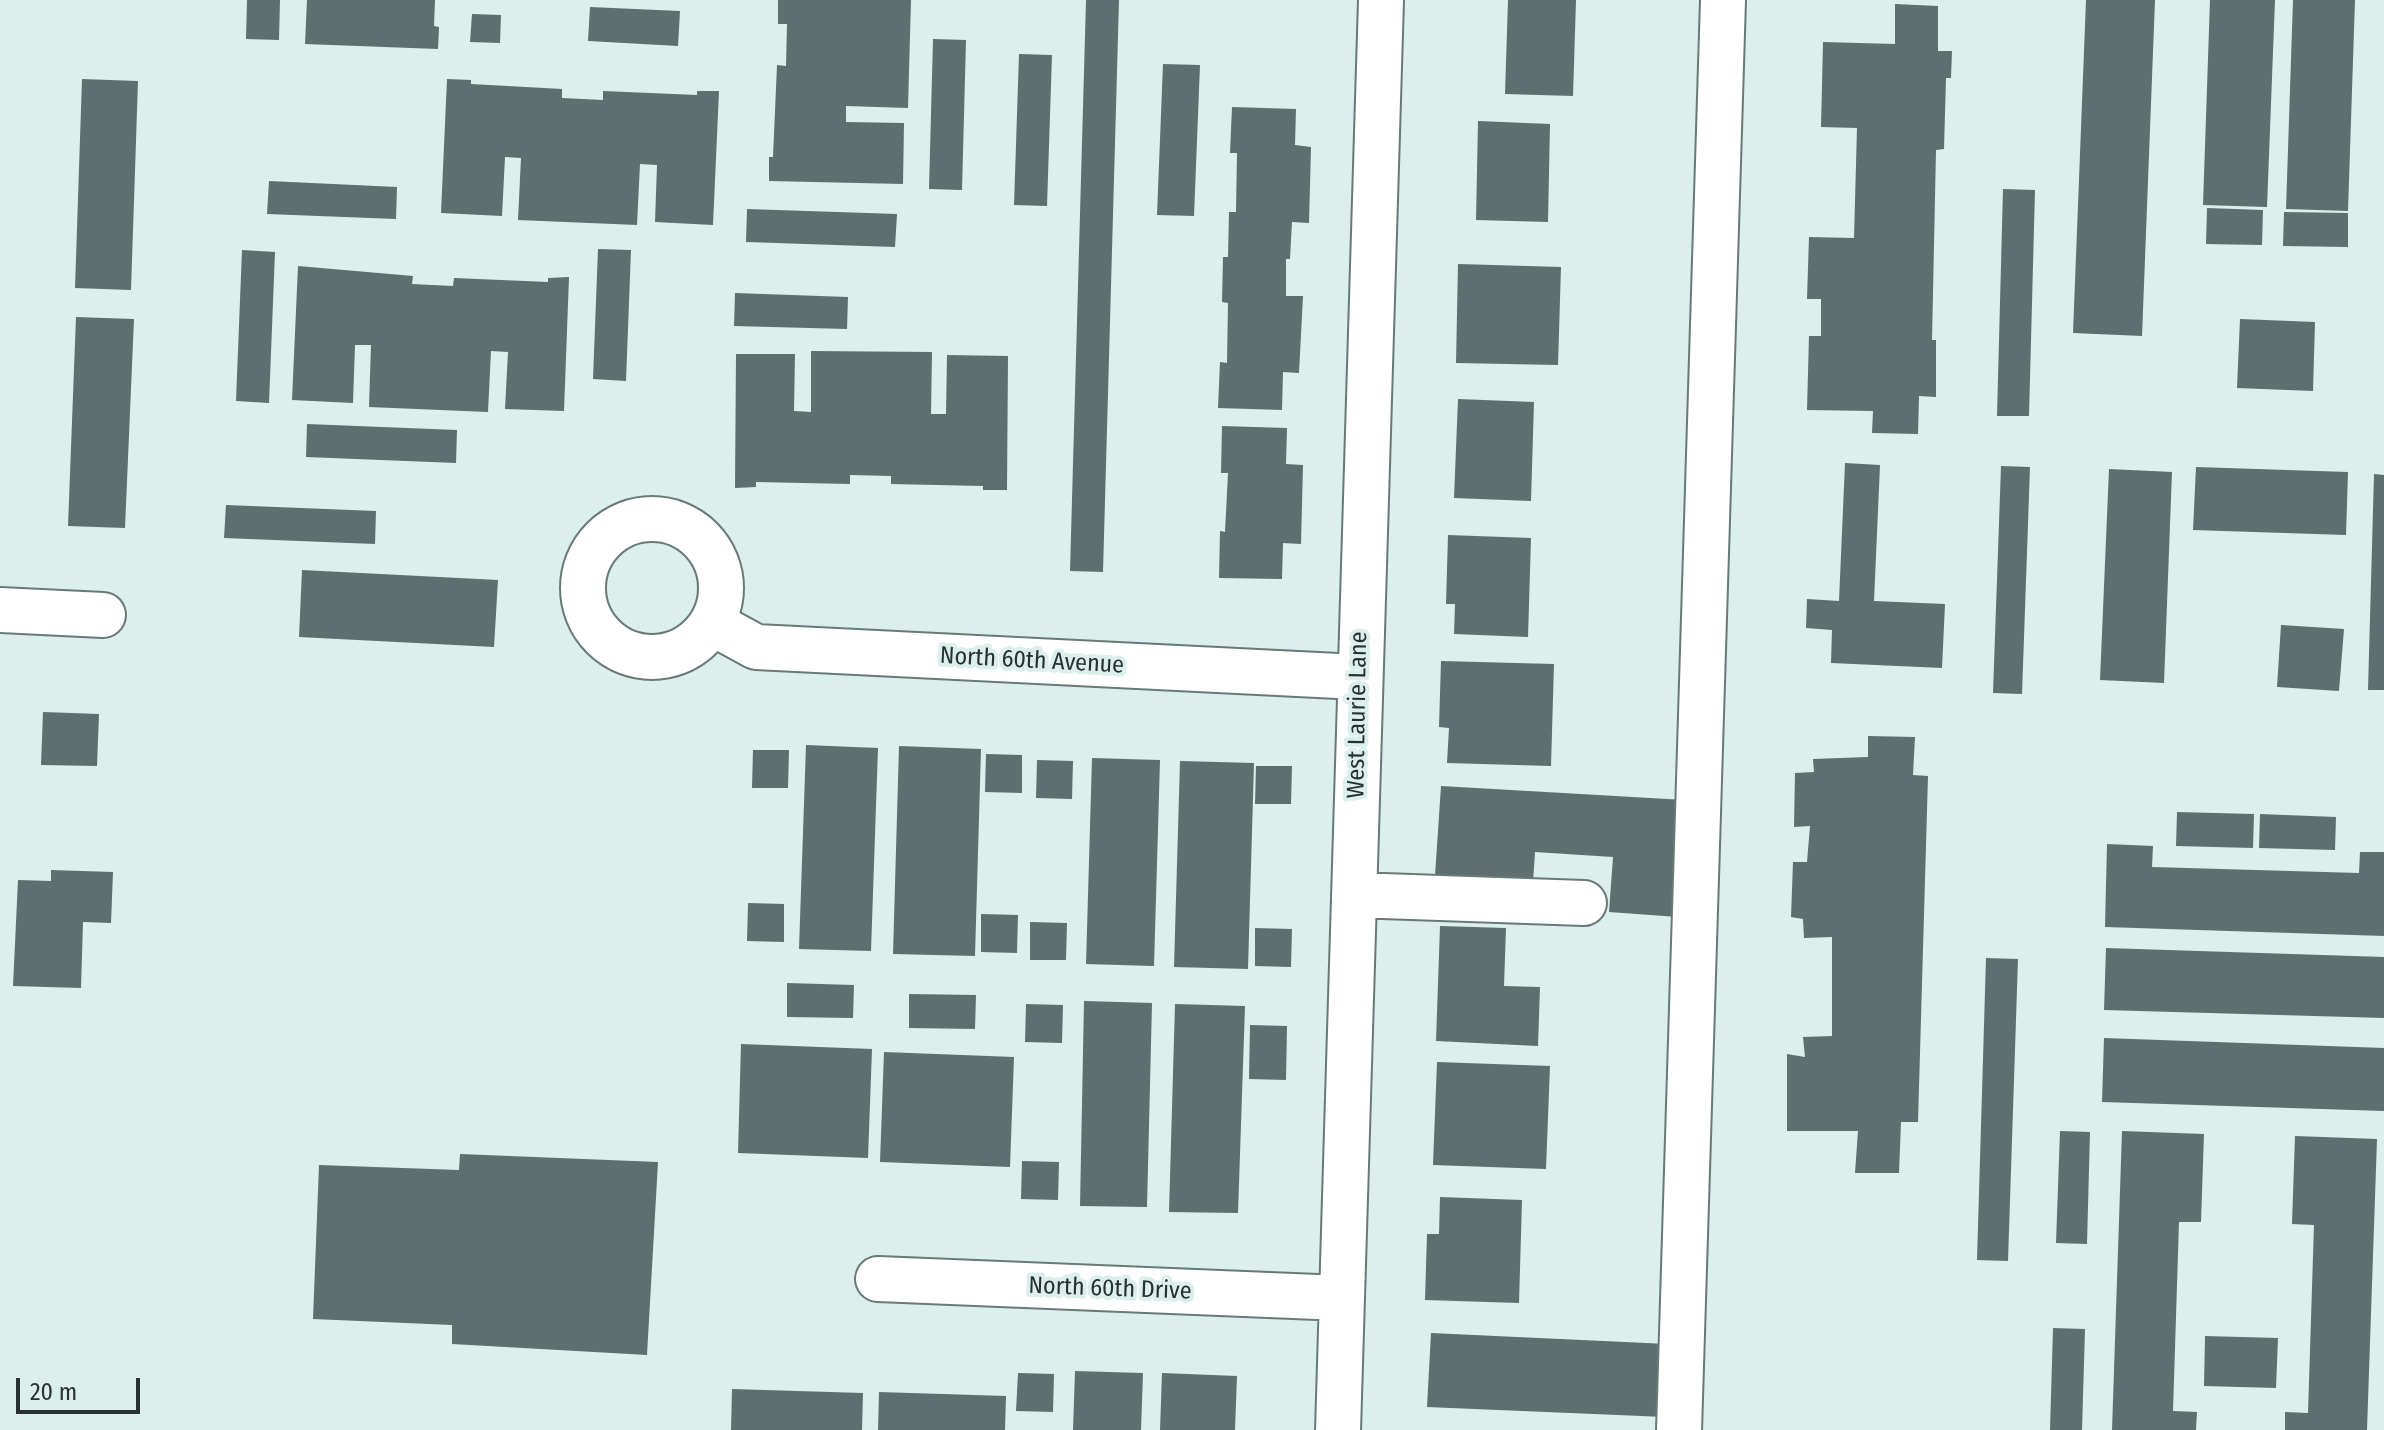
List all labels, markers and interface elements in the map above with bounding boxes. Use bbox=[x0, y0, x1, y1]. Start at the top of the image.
street label: West Laurie Lane bbox=[1342, 631, 1374, 799]
street label: North 60th Avenue bbox=[939, 642, 1125, 680]
street label: North 60th Drive bbox=[1028, 1272, 1192, 1306]
scale bar bbox=[20, 1362, 144, 1412]
text: 20 m bbox=[30, 1378, 77, 1406]

